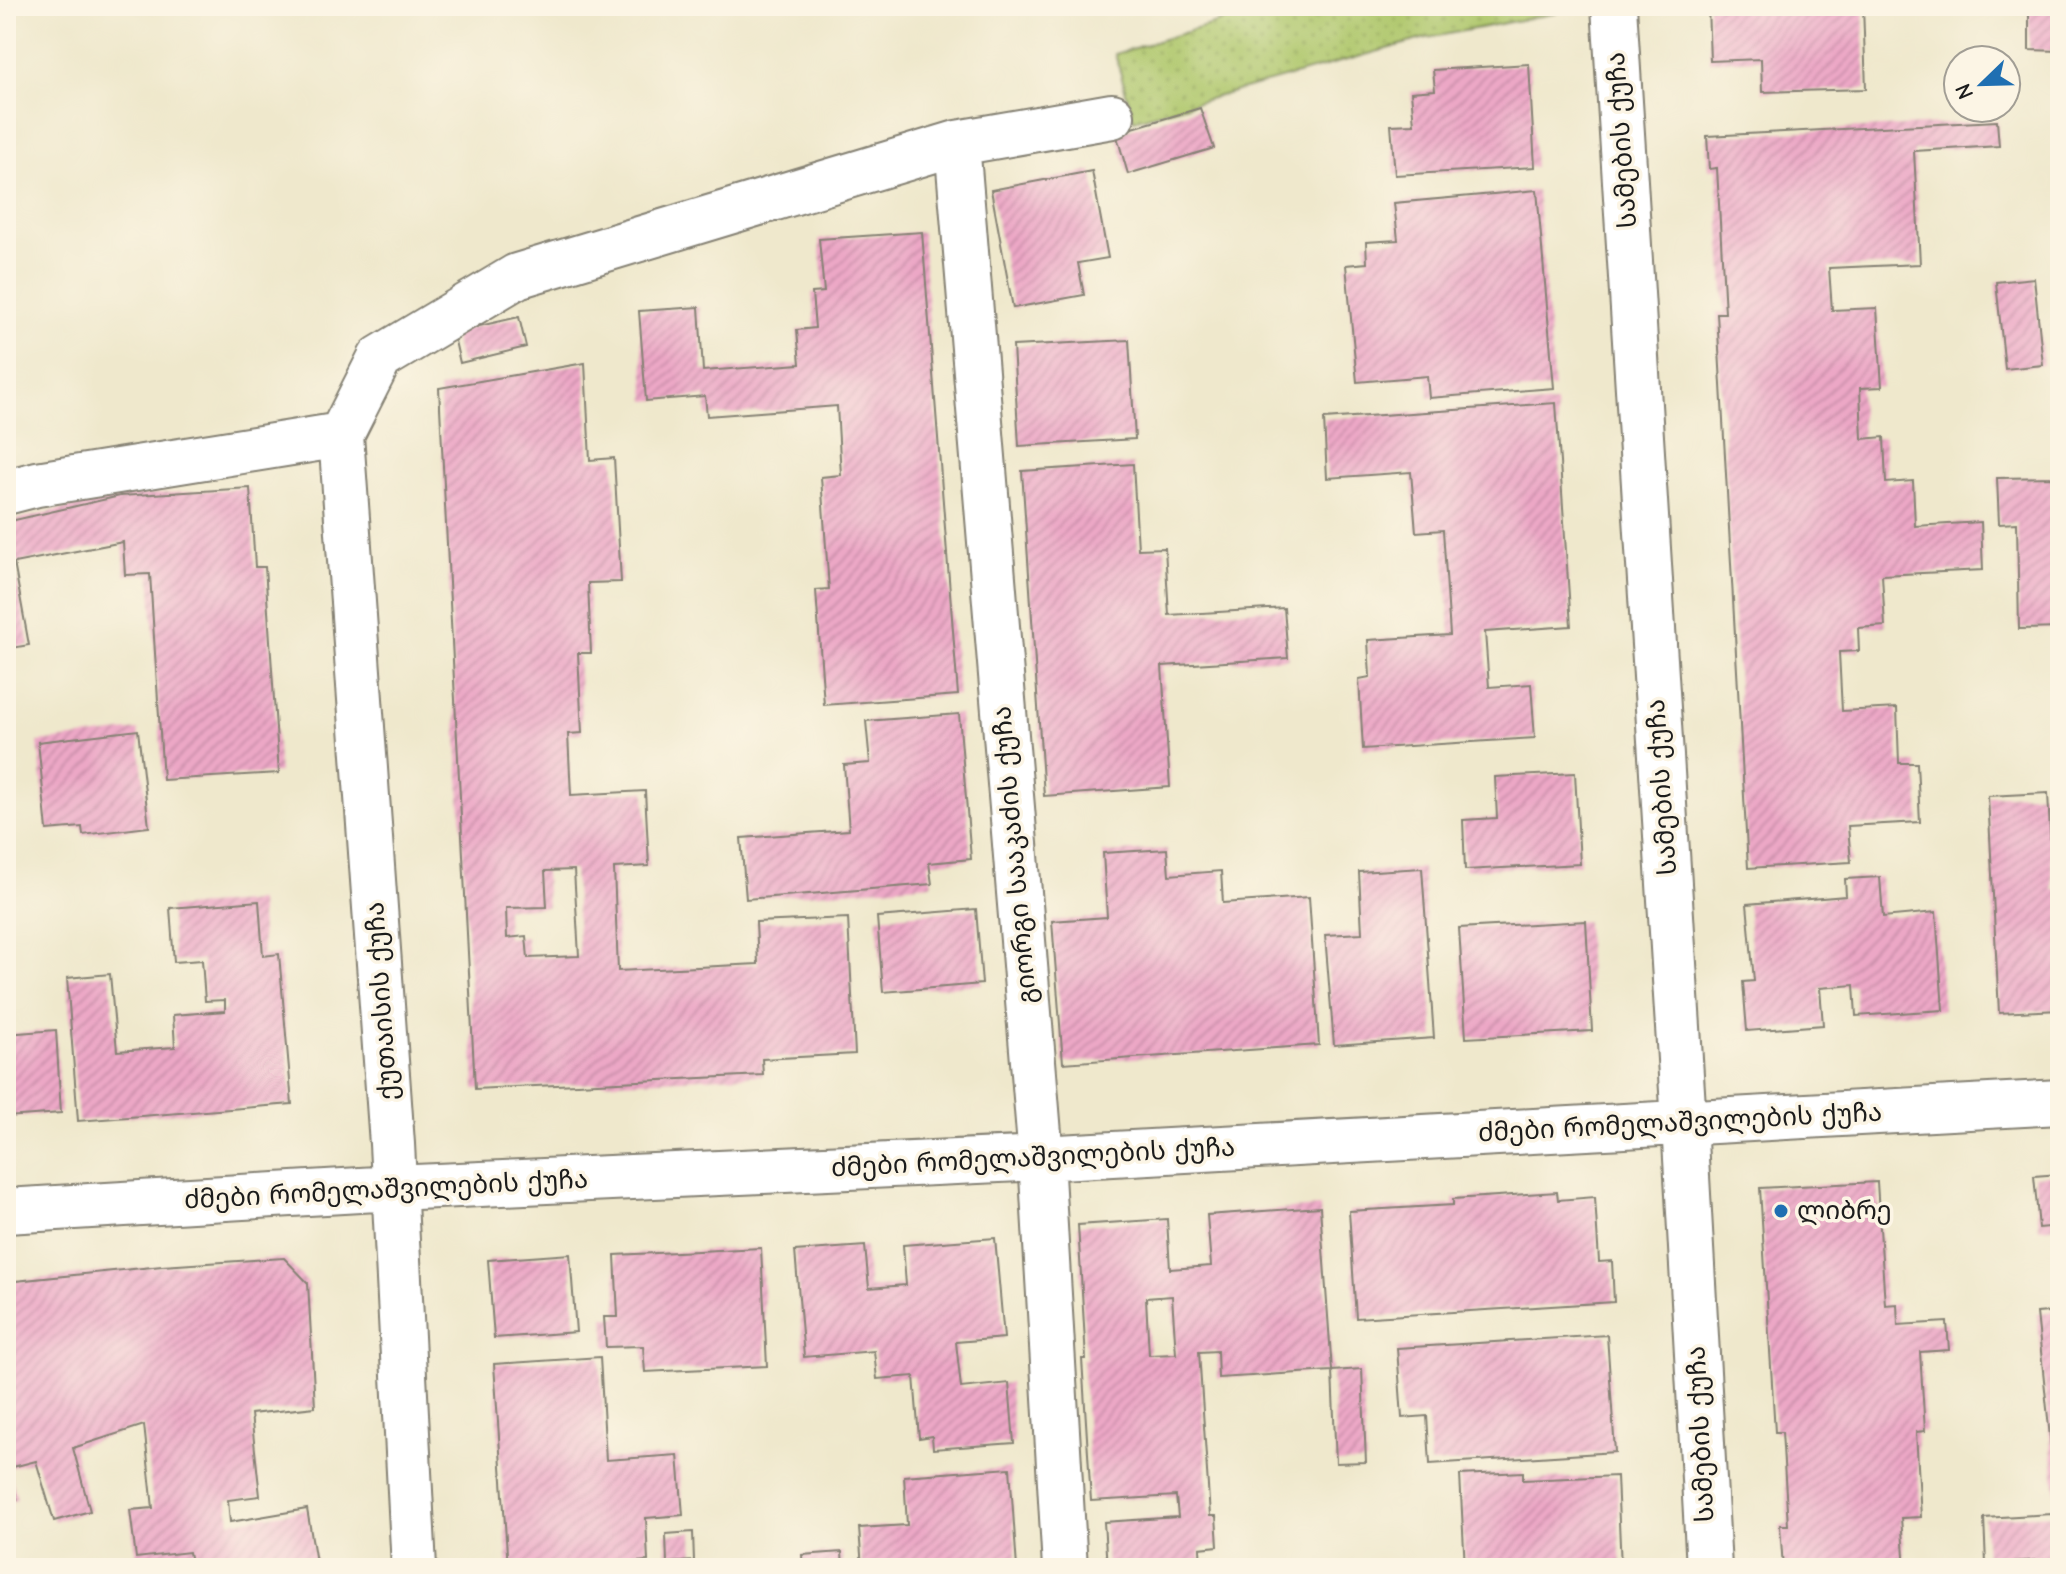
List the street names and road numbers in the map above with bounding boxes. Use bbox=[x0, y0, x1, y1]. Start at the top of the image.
street label: სამების ქუჩა bbox=[1601, 51, 1643, 229]
street label: სამების ქუჩა bbox=[1641, 698, 1683, 876]
street label: გიორგი სააკაძის ქუჩა bbox=[987, 705, 1043, 1005]
street label: ქუთაისის ქუჩა bbox=[360, 901, 404, 1101]
street label: ძმები რომელაშვილების ქუჩა bbox=[1477, 1097, 1883, 1149]
street label: ძმები რომელაშვილების ქუჩა bbox=[830, 1132, 1236, 1184]
street label: ძმები რომელაშვილების ქუჩა bbox=[183, 1164, 589, 1216]
street label: სამების ქუჩა bbox=[1681, 1345, 1721, 1523]

